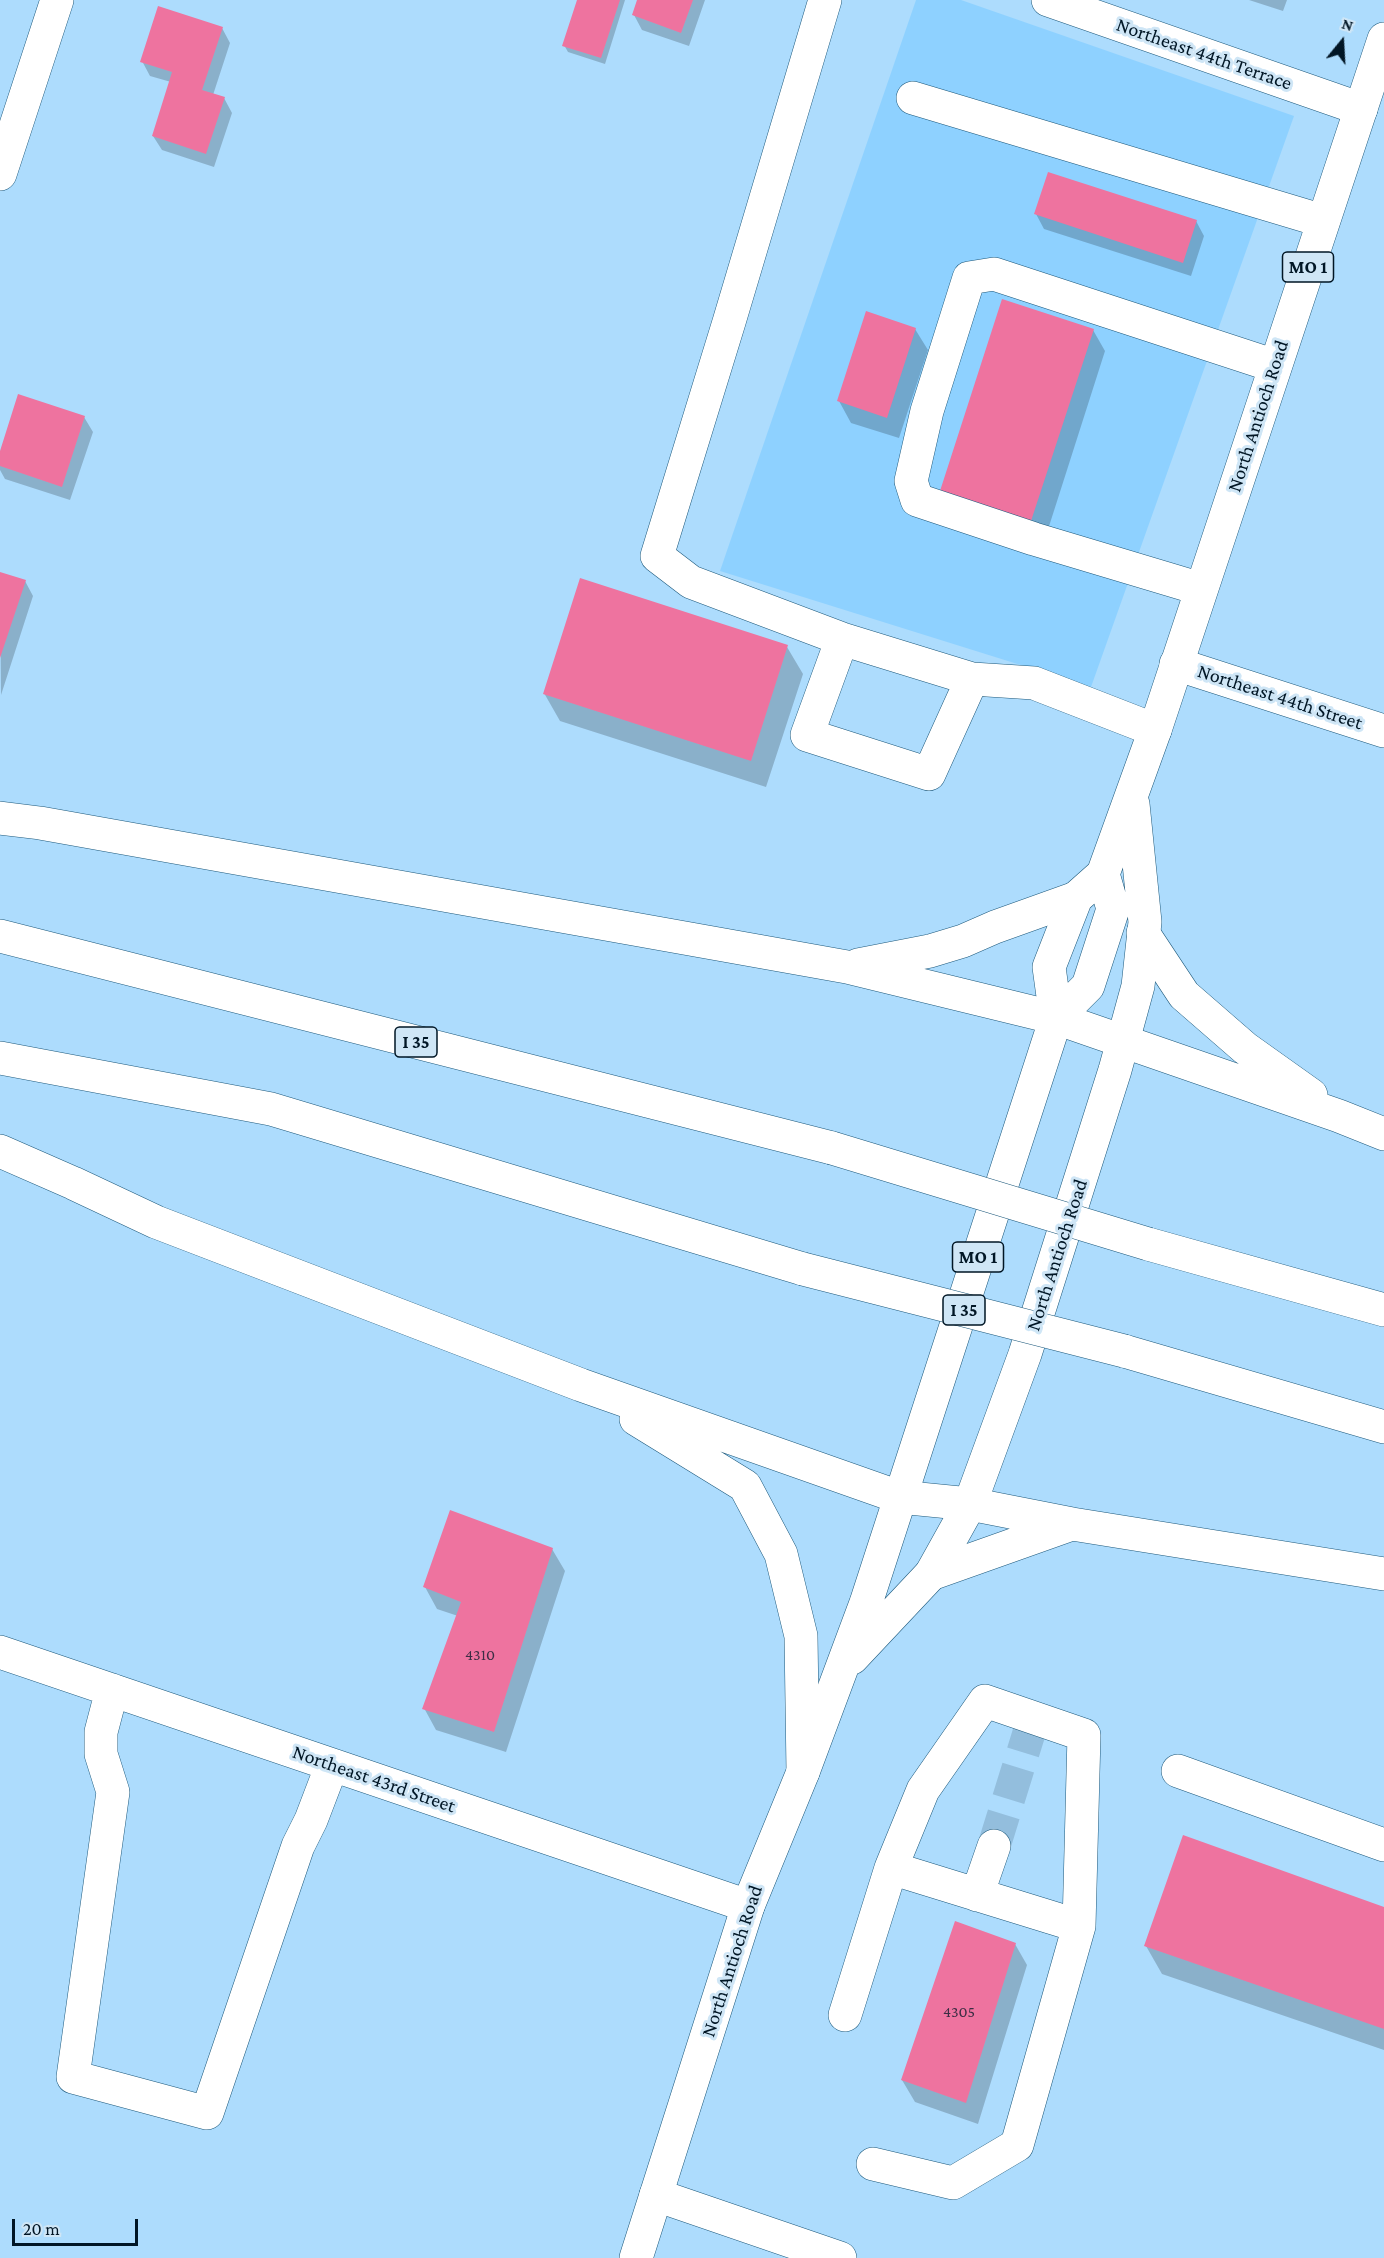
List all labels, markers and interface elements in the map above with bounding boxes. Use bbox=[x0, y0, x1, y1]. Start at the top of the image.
north arrow bbox=[1312, 12, 1372, 72]
street label: Northeast 44th Terrace bbox=[1113, 13, 1295, 95]
text: N bbox=[1340, 15, 1356, 34]
road number: MO 1 bbox=[1282, 252, 1334, 282]
street label: North Antioch Road bbox=[1222, 337, 1294, 495]
street label: Northeast 44th Street bbox=[1194, 659, 1366, 735]
road number: I 35 bbox=[395, 1027, 437, 1057]
street label: North Antioch Road bbox=[1021, 1176, 1093, 1334]
road number: MO 1 bbox=[952, 1242, 1004, 1272]
road number: I 35 bbox=[943, 1295, 985, 1325]
house number: 4310 bbox=[465, 1645, 495, 1665]
street label: Northeast 43rd Street bbox=[289, 1740, 459, 1818]
street label: North Antioch Road bbox=[696, 1882, 768, 2040]
house number: 4305 bbox=[943, 2002, 975, 2022]
scale bar bbox=[15, 2207, 141, 2245]
text: 20 m bbox=[23, 2219, 60, 2239]

